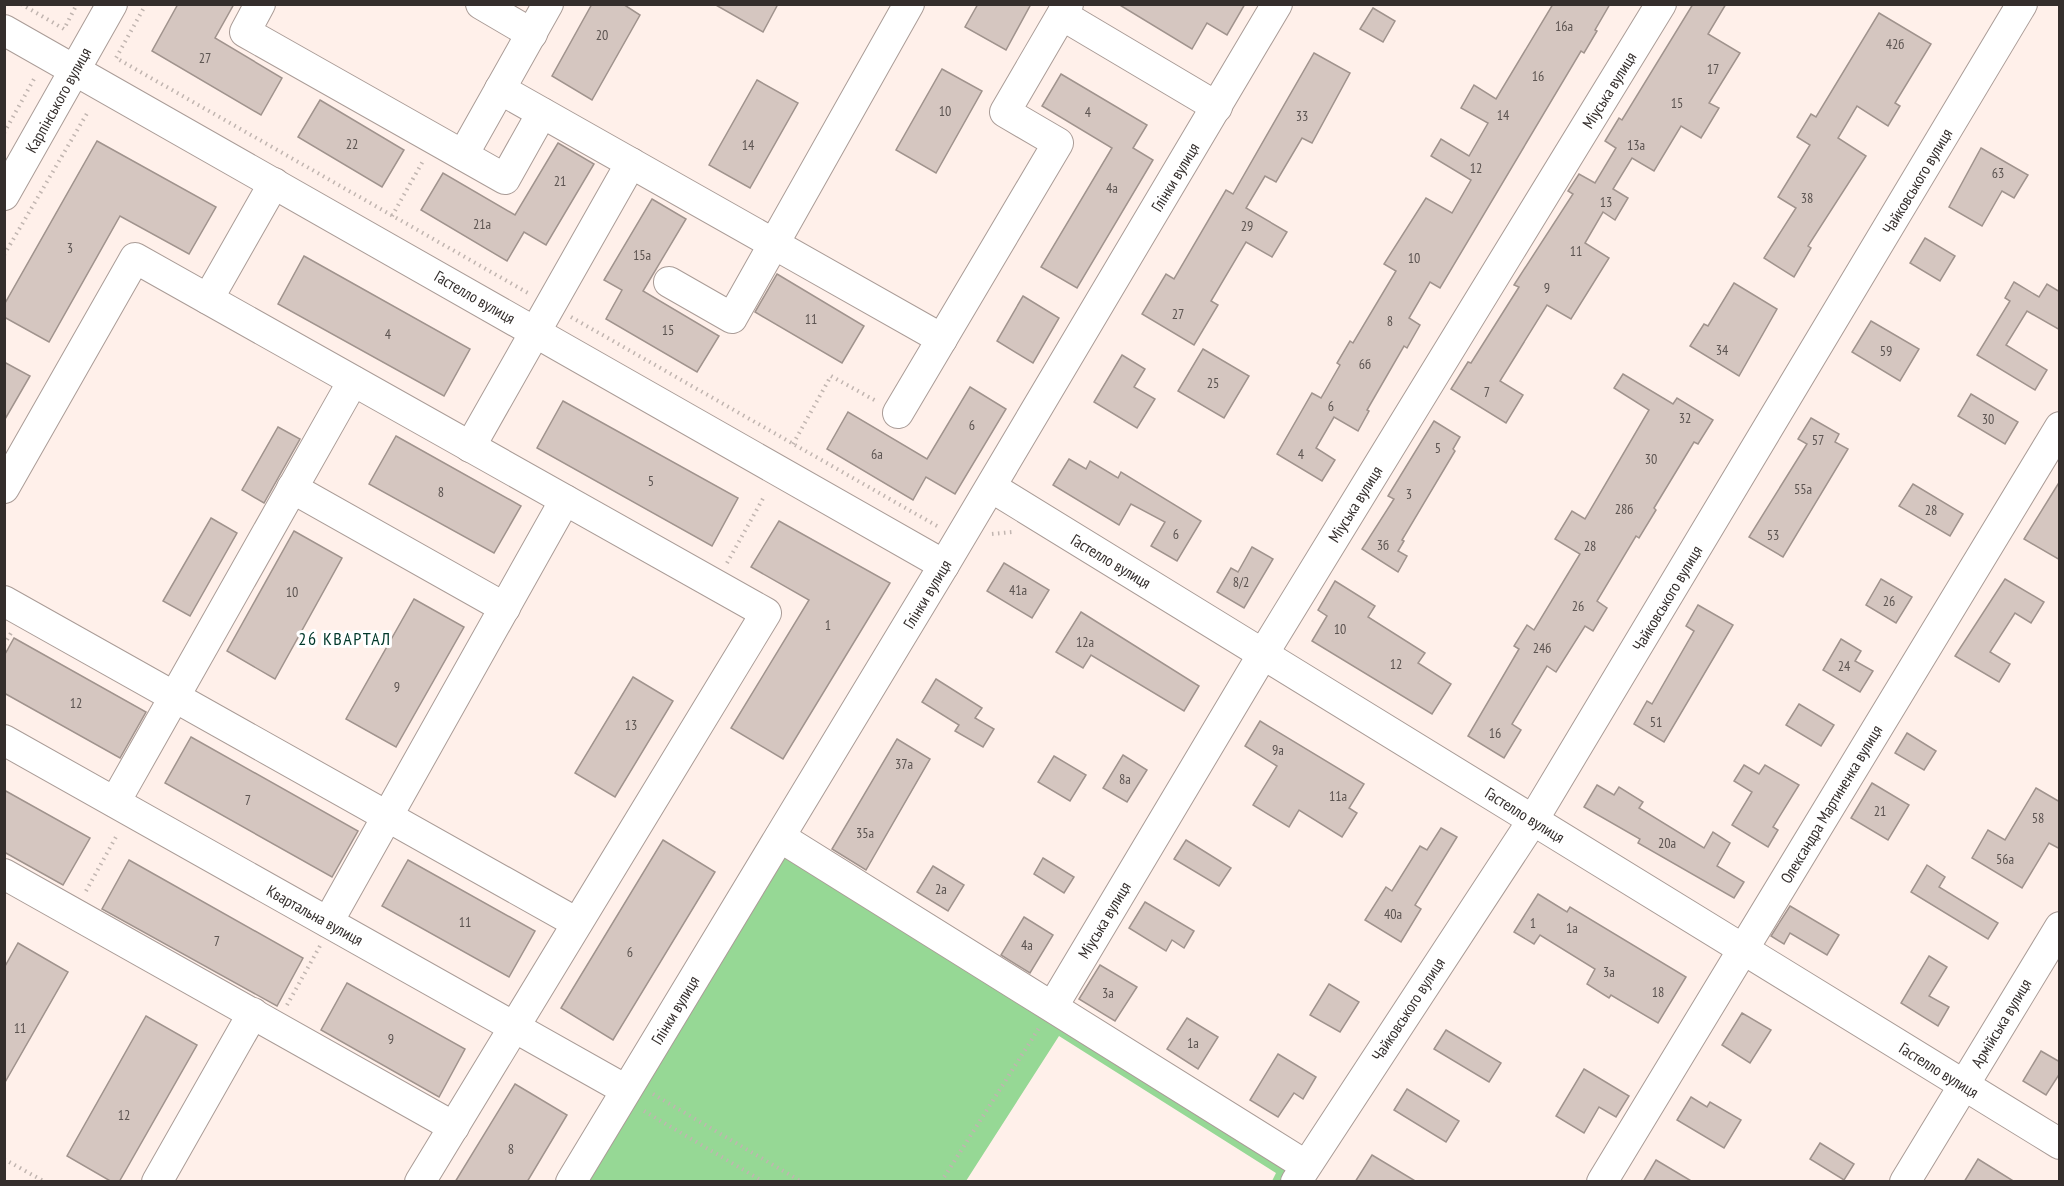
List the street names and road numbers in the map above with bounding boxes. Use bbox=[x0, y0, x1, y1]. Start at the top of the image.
street label: Карпінського вулиця bbox=[21, 44, 95, 156]
street label: Міуська вулиця bbox=[1578, 48, 1640, 132]
street label: Чайковського вулиця bbox=[1878, 125, 1956, 237]
street label: Глінки вулиця bbox=[1147, 139, 1203, 215]
street label: Гастелло вулиця bbox=[431, 266, 519, 328]
street label: Міуська вулиця bbox=[1324, 462, 1386, 546]
street label: Гастелло вулиця bbox=[1067, 529, 1155, 593]
street label: Чайковського вулиця bbox=[1628, 542, 1706, 654]
street label: Глінки вулиця bbox=[899, 556, 955, 632]
street label: Олександра Мартиненка вулиця bbox=[1776, 721, 1886, 887]
street label: Гастелло вулиця bbox=[1482, 783, 1568, 847]
street label: Міуська вулиця bbox=[1073, 878, 1135, 962]
street label: Квартальна вулиця bbox=[263, 880, 367, 950]
street label: Чайковського вулиця bbox=[1367, 954, 1449, 1064]
street label: Глінки вулиця bbox=[647, 972, 703, 1048]
street label: Армійська вулиця bbox=[1967, 975, 2035, 1071]
street label: Гастелло вулиця bbox=[1896, 1038, 1982, 1102]

